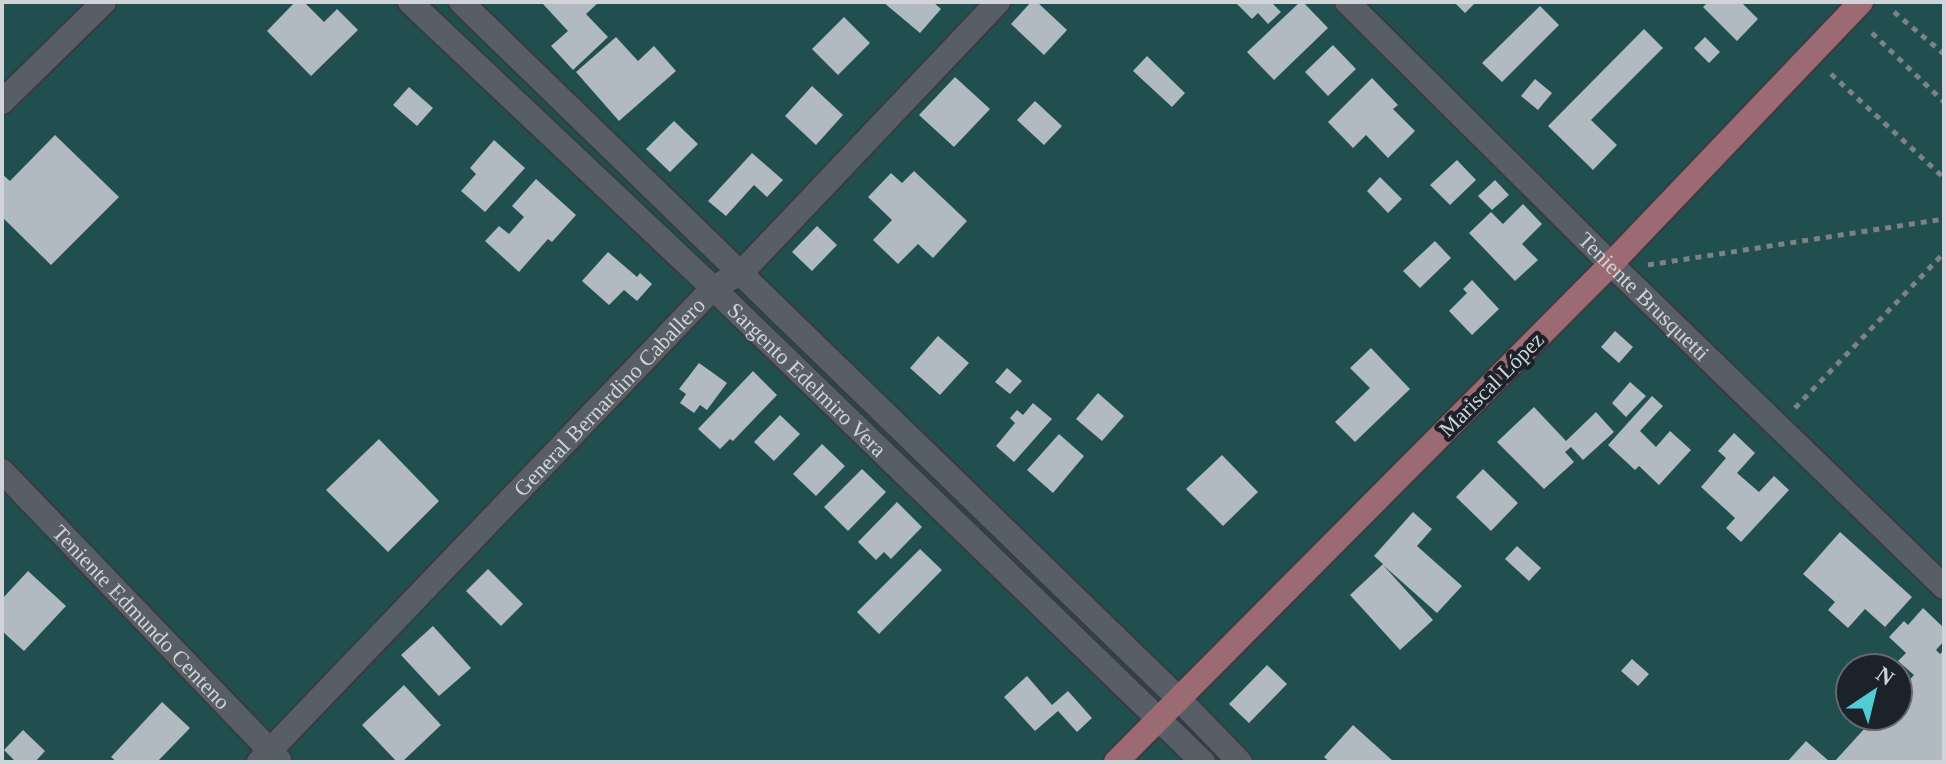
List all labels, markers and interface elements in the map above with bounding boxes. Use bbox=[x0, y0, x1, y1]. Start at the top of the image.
street label: Teniente Brusquetti bbox=[1573, 227, 1714, 366]
street label: General Bernardino Caballero bbox=[509, 293, 710, 501]
street label: Sargento Edelmiro Vera bbox=[723, 297, 892, 462]
street label: Mariscal López bbox=[1434, 327, 1549, 442]
street label: Teniente Edmundo Centeno bbox=[47, 520, 235, 714]
north arrow bbox=[1834, 652, 1914, 732]
text: N bbox=[1872, 661, 1899, 691]

